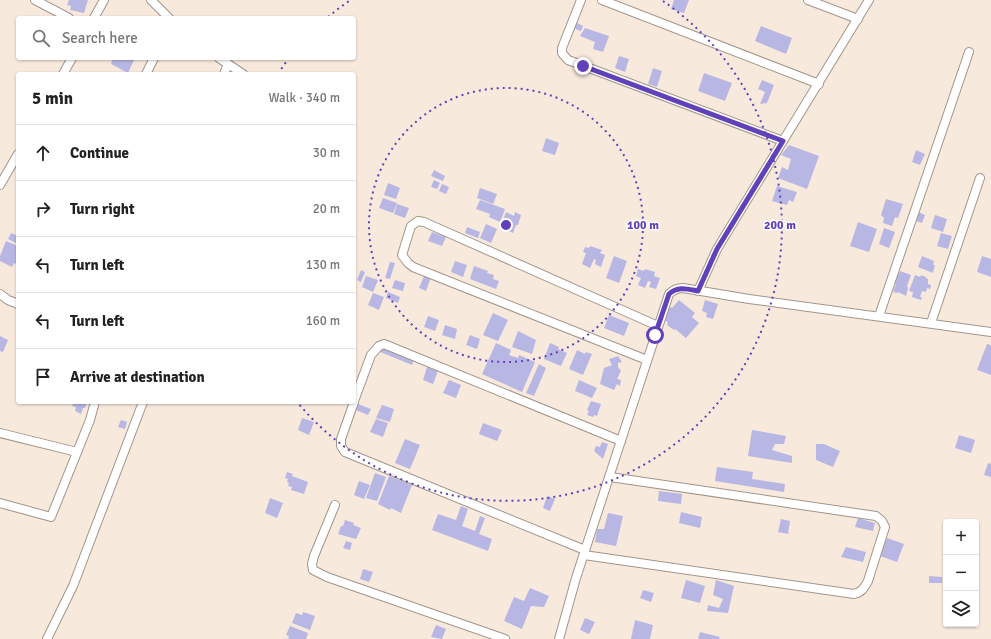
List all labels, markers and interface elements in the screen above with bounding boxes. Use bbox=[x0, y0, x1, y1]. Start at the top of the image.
search box bbox=[16, 16, 356, 60]
icon: search bbox=[30, 27, 52, 49]
text: Search here bbox=[62, 29, 138, 47]
route end bbox=[574, 57, 592, 75]
text: 5 min bbox=[32, 88, 73, 109]
text: Walk · 340 m bbox=[269, 90, 340, 106]
icon: ahead bbox=[32, 142, 54, 164]
text: Continue bbox=[70, 144, 129, 162]
text: 30 m bbox=[313, 145, 340, 161]
icon: right bbox=[32, 198, 54, 220]
text: Turn right bbox=[70, 200, 135, 218]
text: 20 m bbox=[313, 201, 340, 217]
centre of rings bbox=[499, 218, 513, 232]
text: 100 m bbox=[627, 218, 659, 233]
text: 200 m bbox=[764, 218, 796, 233]
icon: left bbox=[32, 254, 54, 276]
text: Turn left bbox=[70, 256, 124, 274]
text: 130 m bbox=[306, 257, 340, 273]
icon: left bbox=[32, 310, 54, 332]
text: Turn left bbox=[70, 312, 124, 330]
text: 160 m bbox=[306, 313, 340, 329]
route start bbox=[646, 326, 664, 344]
icon: arrive bbox=[32, 366, 54, 388]
text: Arrive at destination bbox=[70, 368, 205, 386]
map controls bbox=[943, 519, 979, 627]
button: + bbox=[943, 519, 979, 555]
button: − bbox=[943, 555, 979, 591]
button: layers bbox=[943, 591, 979, 627]

